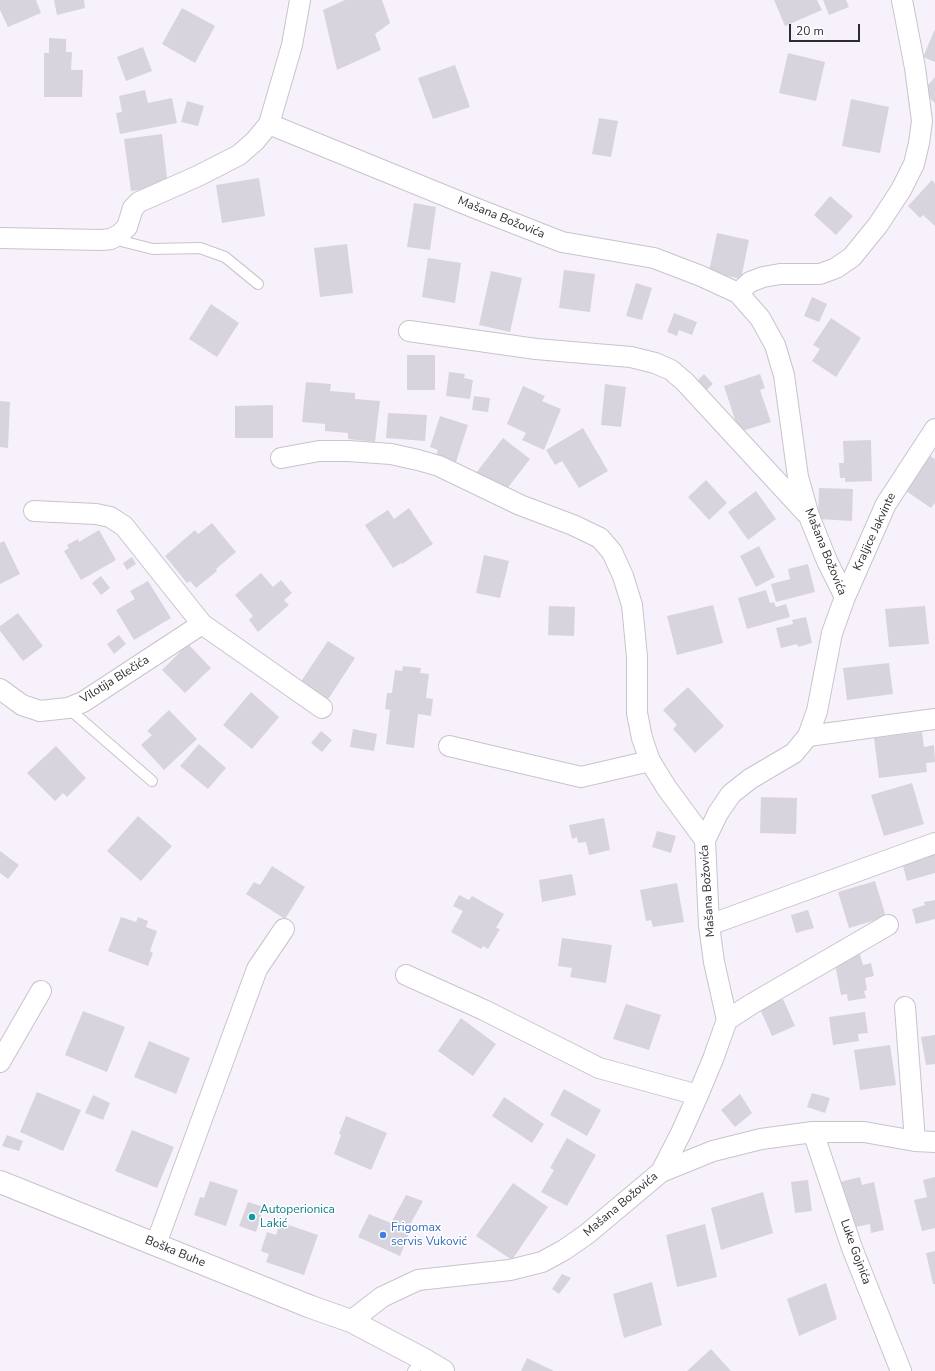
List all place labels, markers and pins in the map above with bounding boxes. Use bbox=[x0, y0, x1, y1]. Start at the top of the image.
place label: Autoperionica Lakić bbox=[260, 1203, 335, 1231]
marker: Autoperionica Lakić bbox=[247, 1212, 257, 1222]
place label: Frigomax servis Vuković bbox=[391, 1221, 467, 1249]
marker: Frigomax servis Vuković bbox=[378, 1230, 388, 1240]

